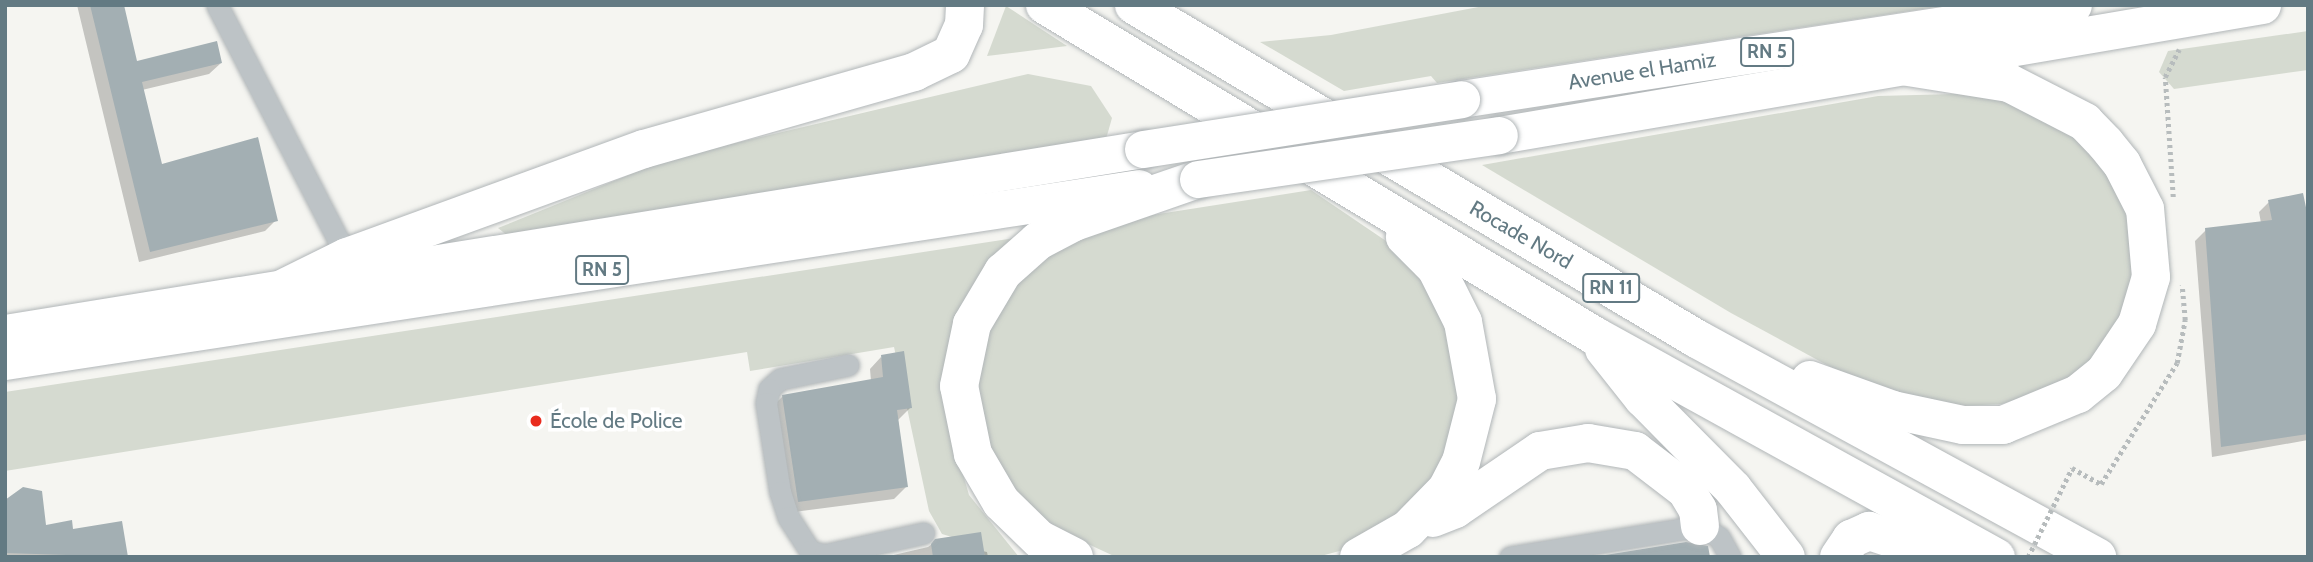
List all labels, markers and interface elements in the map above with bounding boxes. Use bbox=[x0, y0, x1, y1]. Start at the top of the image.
road number: RN 5 bbox=[1739, 36, 1795, 68]
street label: Avenue el Hamiz bbox=[1566, 47, 1718, 95]
street label: Rocade Nord bbox=[1465, 195, 1577, 275]
road number: RN 5 bbox=[574, 254, 630, 286]
road number: RN 11 bbox=[1581, 272, 1641, 304]
place label: École de Police bbox=[550, 408, 683, 434]
marker: École de Police bbox=[528, 413, 544, 429]

